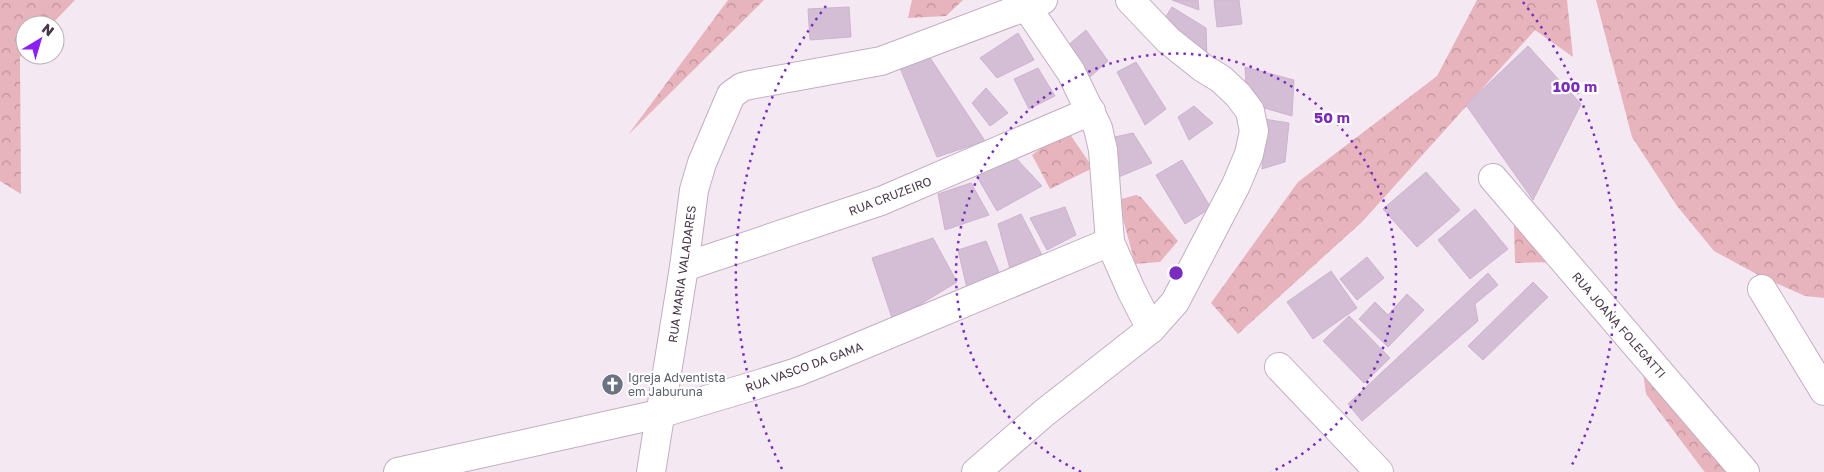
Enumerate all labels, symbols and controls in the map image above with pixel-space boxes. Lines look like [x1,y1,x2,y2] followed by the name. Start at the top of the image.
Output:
[15,15,65,65] north arrow
[39,19,58,39] text: N
[1553,77,1597,95] text: 100 m
[1314,108,1350,126] text: 50 m
[846,173,934,219] street label: RUA CRUZEIRO
[665,204,699,344] street label: RUA MARIA VALADARES
[1167,264,1185,282] centre of rings
[1569,269,1669,381] street label: RUA JOANA FOLEGATTI
[743,339,865,395] street label: RUA VASCO DA GAMA
[628,370,726,399] place label: Igreja Adventista em Jaburuna
[600,372,624,396] church icon: Igreja Adventista em Jaburuna

